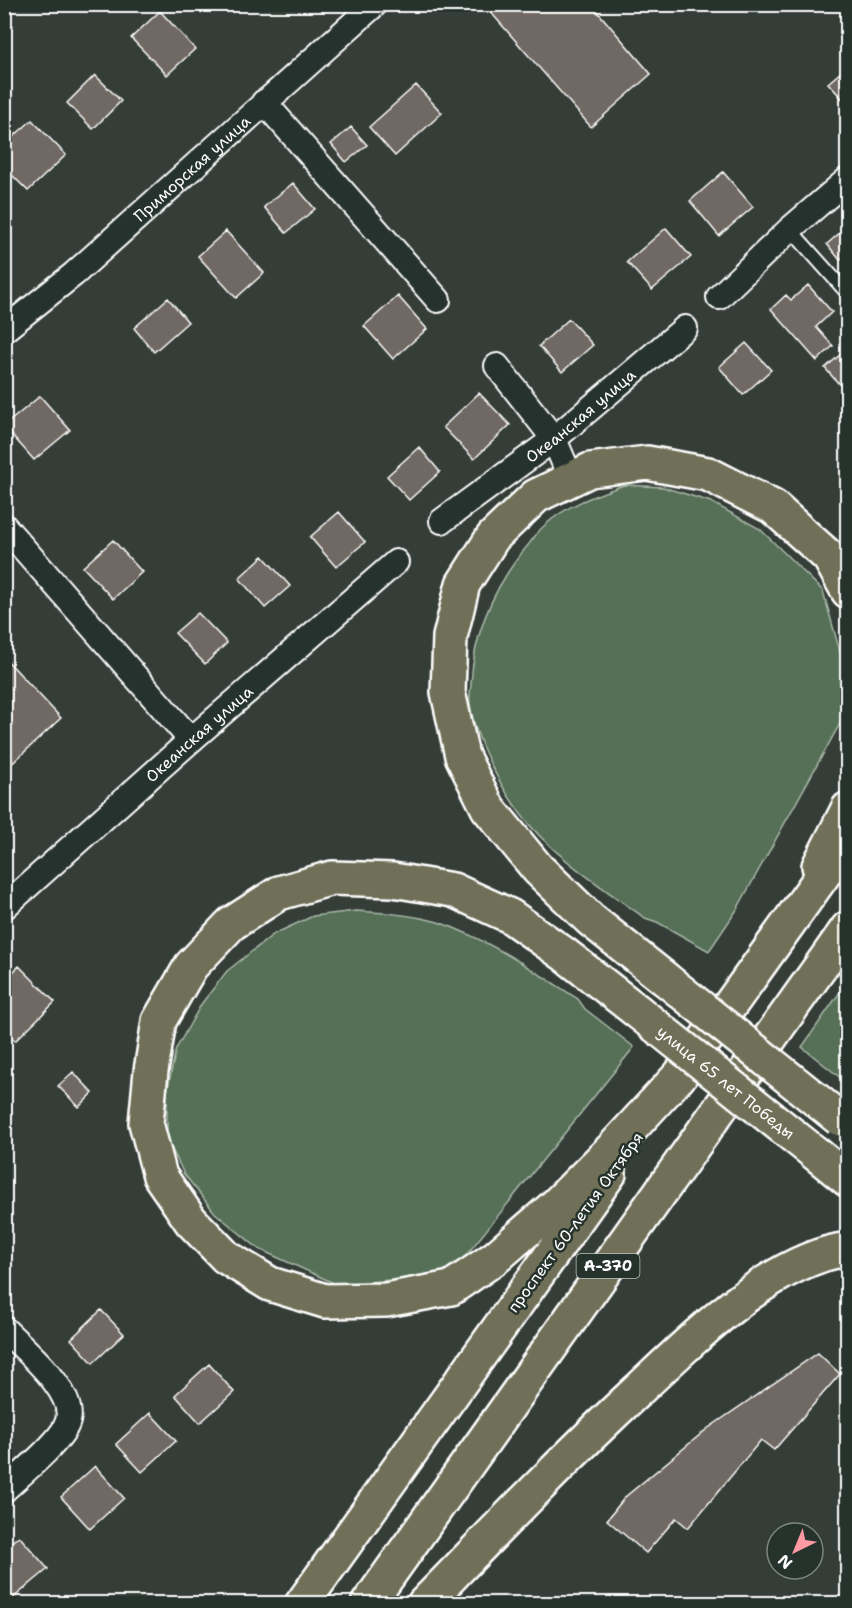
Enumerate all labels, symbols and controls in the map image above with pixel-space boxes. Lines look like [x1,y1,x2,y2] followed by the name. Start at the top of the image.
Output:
[129,111,255,226] street label: Приморская улица
[521,364,640,467] street label: Океанская улица
[141,681,258,787] street label: Океанская улица
[653,1021,799,1144] street label: улица 65 лет Победы
[503,1128,648,1317] street label: проспект 60-летия Октября
[576,1254,640,1278] road number: А-370
[765,1521,825,1581] north arrow
[773,1550,797,1574] text: N

